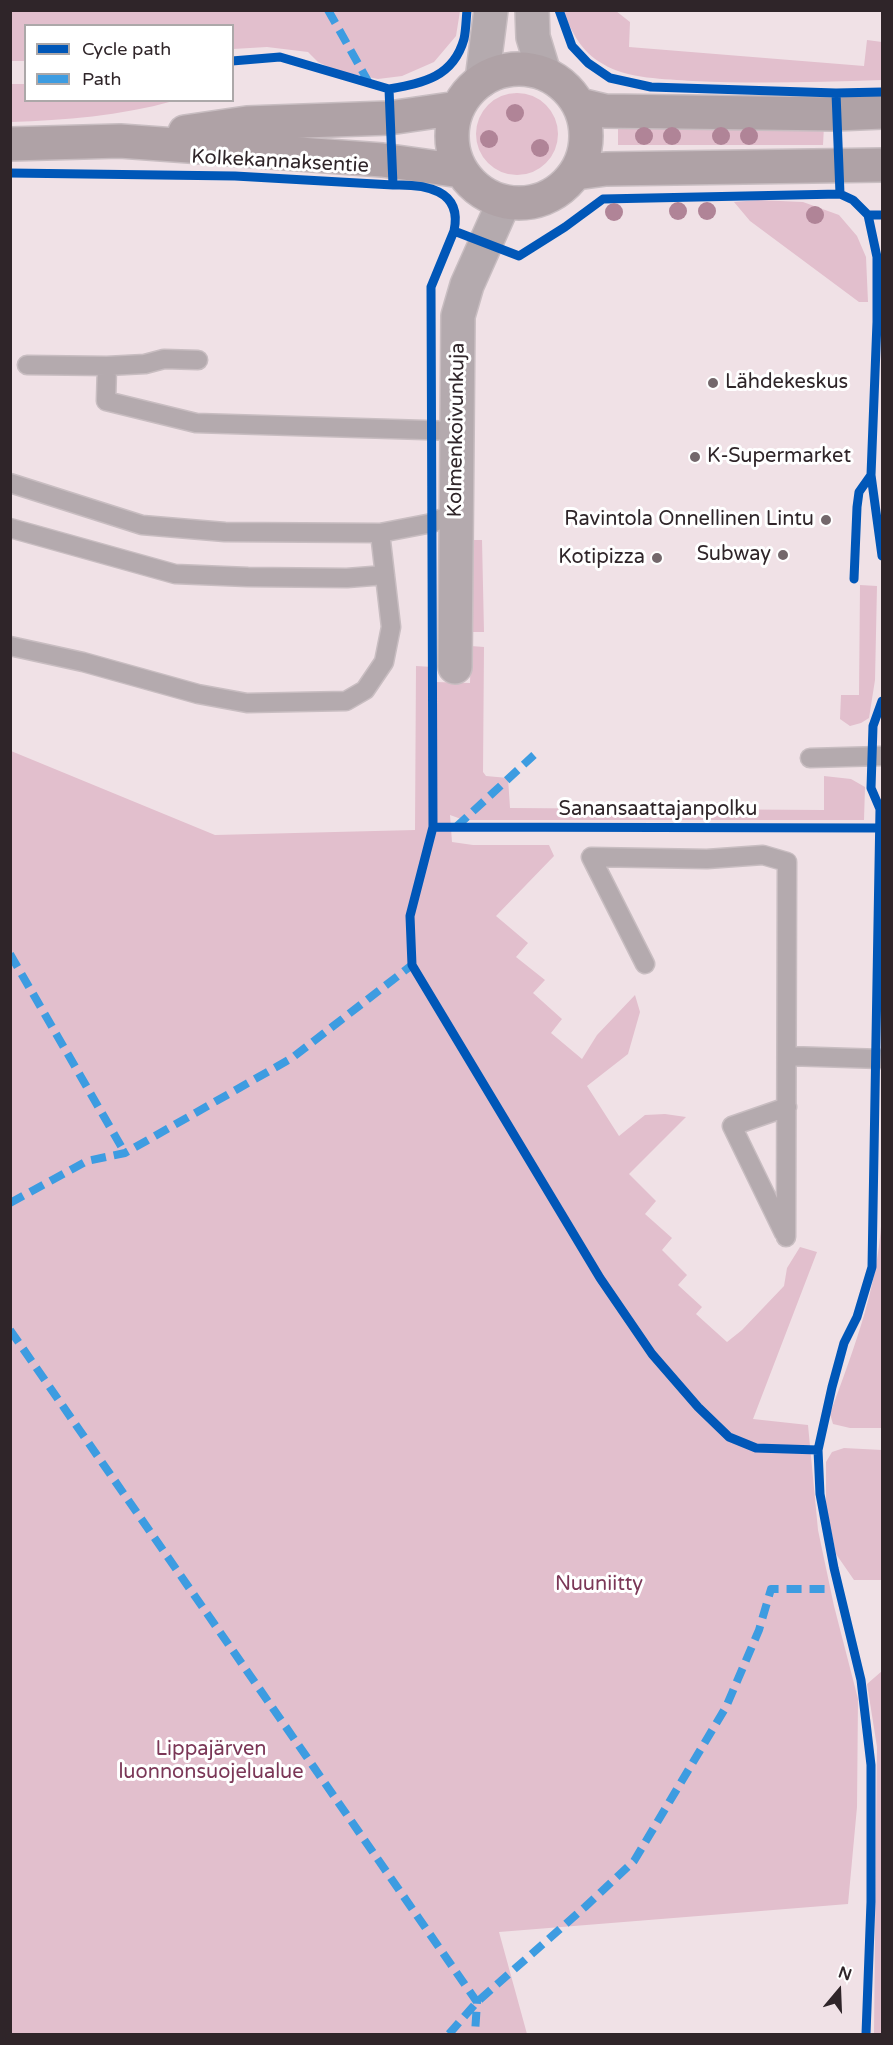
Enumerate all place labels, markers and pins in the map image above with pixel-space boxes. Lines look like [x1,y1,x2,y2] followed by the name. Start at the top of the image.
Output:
[725,371,848,395] place label: Lähdekeskus
[706,376,720,390] marker: Lähdekeskus
[707,445,851,469] place label: K-Supermarket
[688,450,702,464] marker: K-Supermarket
[564,508,814,532] place label: Ravintola Onnellinen Lintu
[819,513,833,527] marker: Ravintola Onnellinen Lintu
[697,543,771,567] place label: Subway
[558,546,645,570] place label: Kotipizza
[776,548,790,562] marker: Subway
[650,551,664,565] marker: Kotipizza

